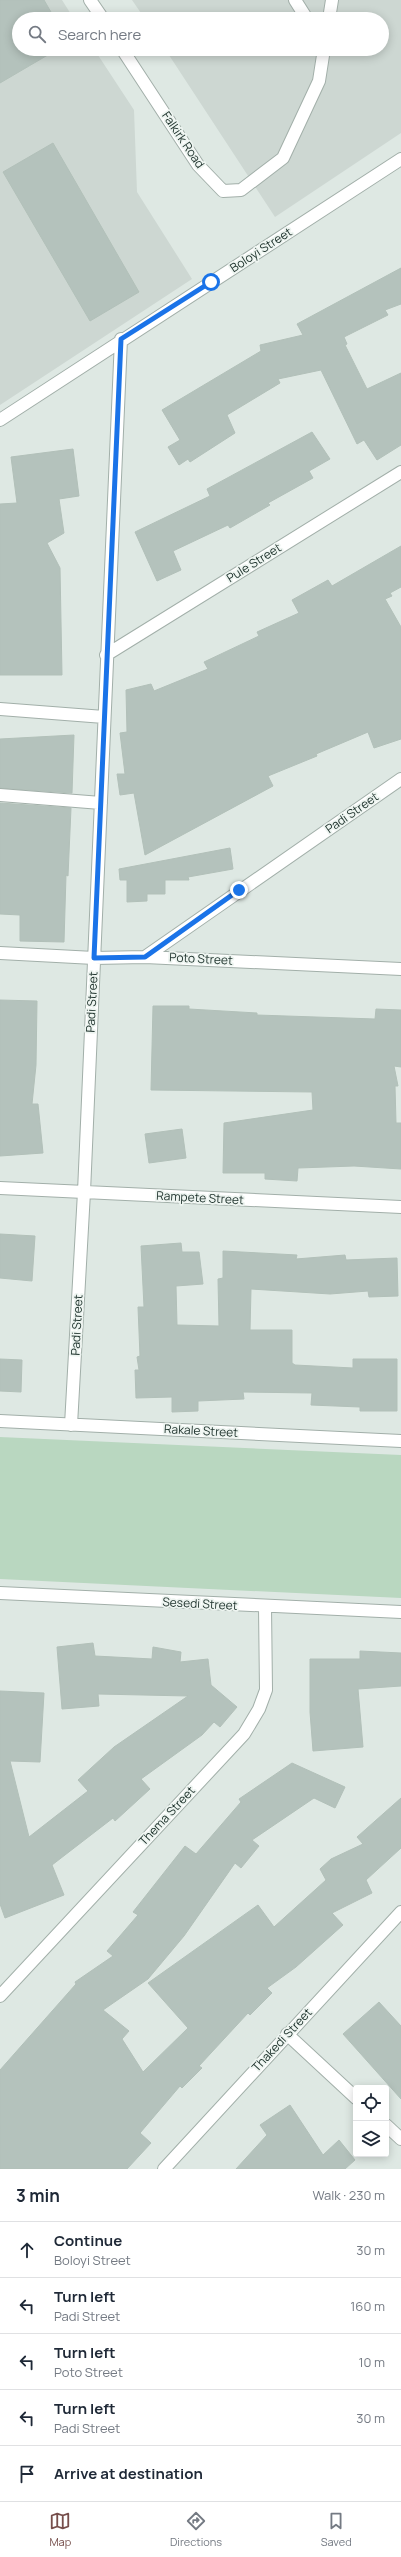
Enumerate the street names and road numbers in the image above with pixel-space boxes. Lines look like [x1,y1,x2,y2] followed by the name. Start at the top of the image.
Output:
[158,108,209,171] street label: Falkirk Road
[226,223,295,276] street label: Boloyi Street
[223,539,285,586] street label: Pule Street
[322,788,382,837] street label: Padi Street
[169,948,233,969] street label: Poto Street
[81,971,102,1033] street label: Padi Street
[156,1187,244,1208] street label: Rampete Street
[66,1294,87,1356] street label: Padi Street
[163,1420,239,1441] street label: Rakale Street
[162,1593,238,1614] street label: Sesedi Street
[135,1782,199,1849] street label: Thema Street
[248,2004,316,2075] street label: Thakedi Street

